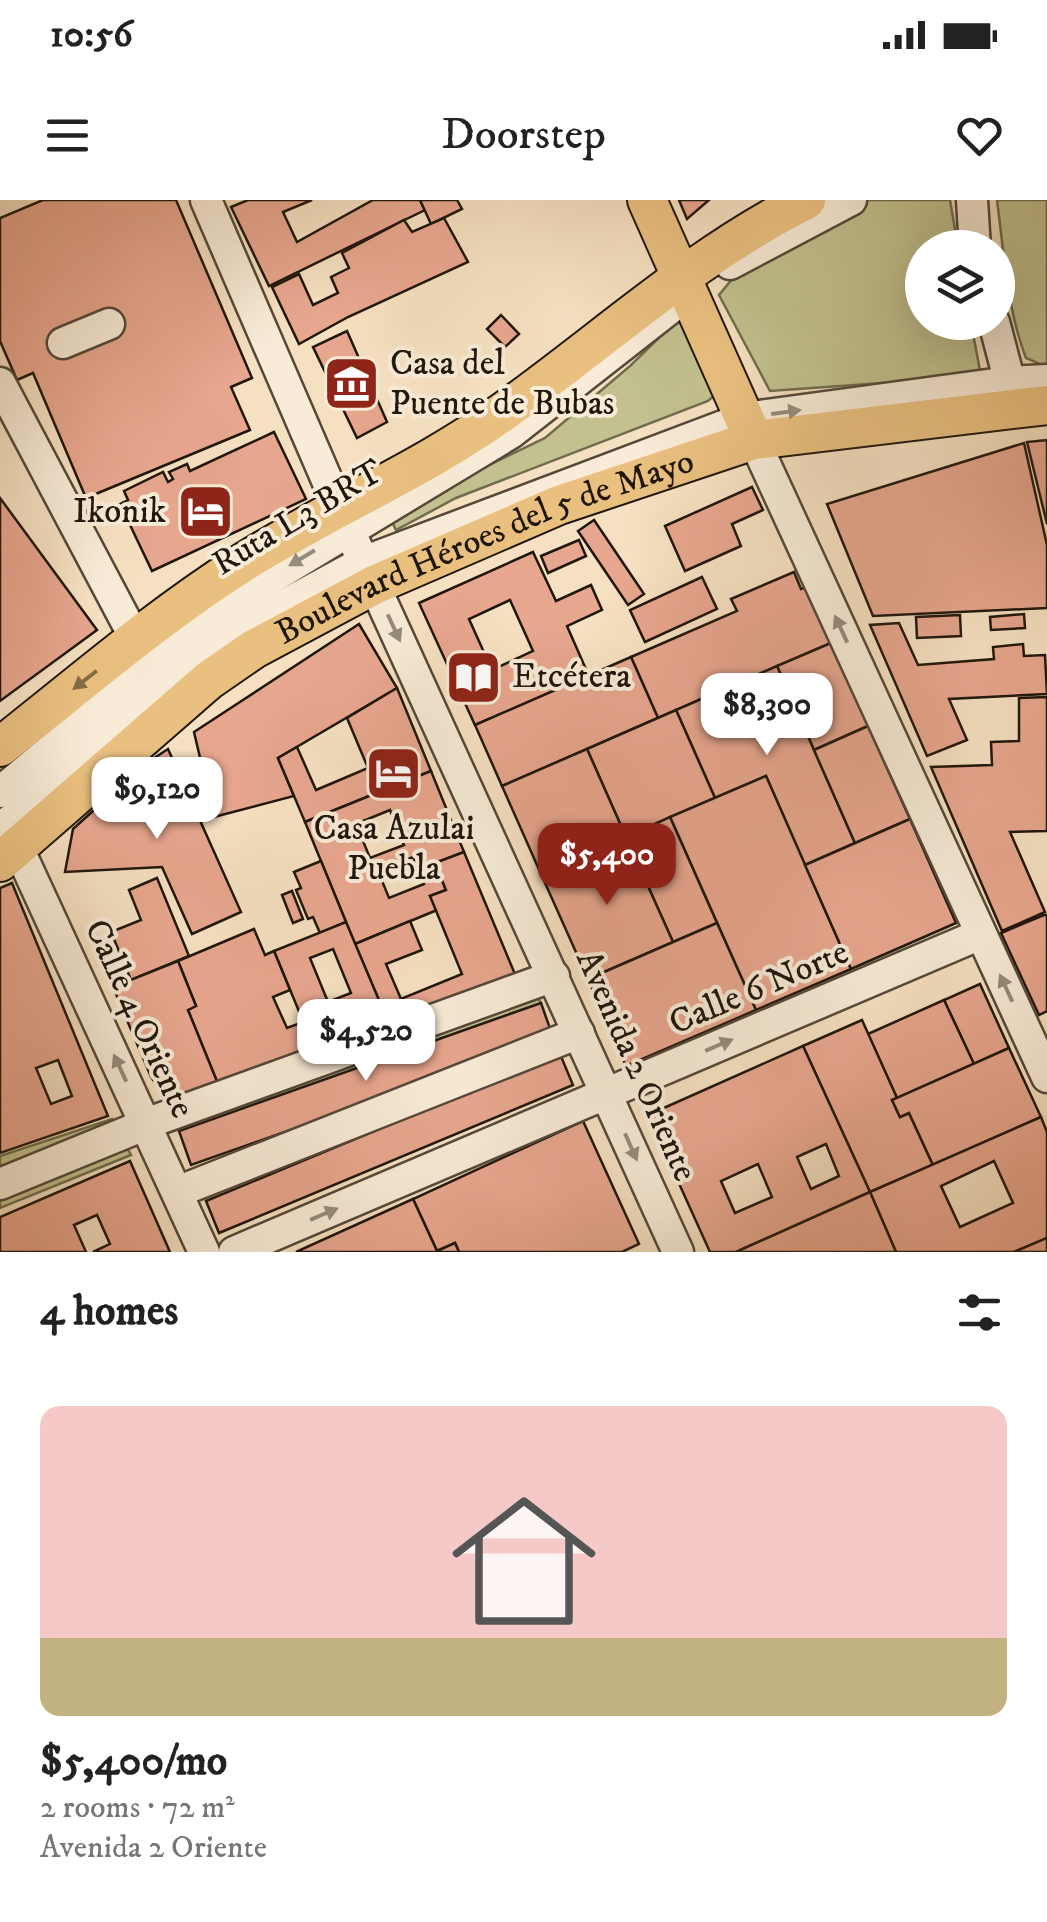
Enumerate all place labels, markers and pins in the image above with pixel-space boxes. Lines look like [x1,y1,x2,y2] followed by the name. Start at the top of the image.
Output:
[390,342,614,426] place label: Casa del Puente de Bubas
[321,354,381,414] museum icon: Casa del Puente de Bubas
[175,482,235,542] hotel icon: Ikonik
[73,490,166,534] place label: Ikonik
[443,647,503,707] library icon: Etcétera
[512,655,631,699] place label: Etcétera
[686,673,848,758] pin: $8,300
[364,743,424,803] hotel icon: Casa Azulai Puebla
[76,757,238,842] pin: $9,120
[314,807,474,891] place label: Casa Azulai Puebla
[526,823,688,908] pin: $5,400
[285,999,447,1084] pin: $4,520

